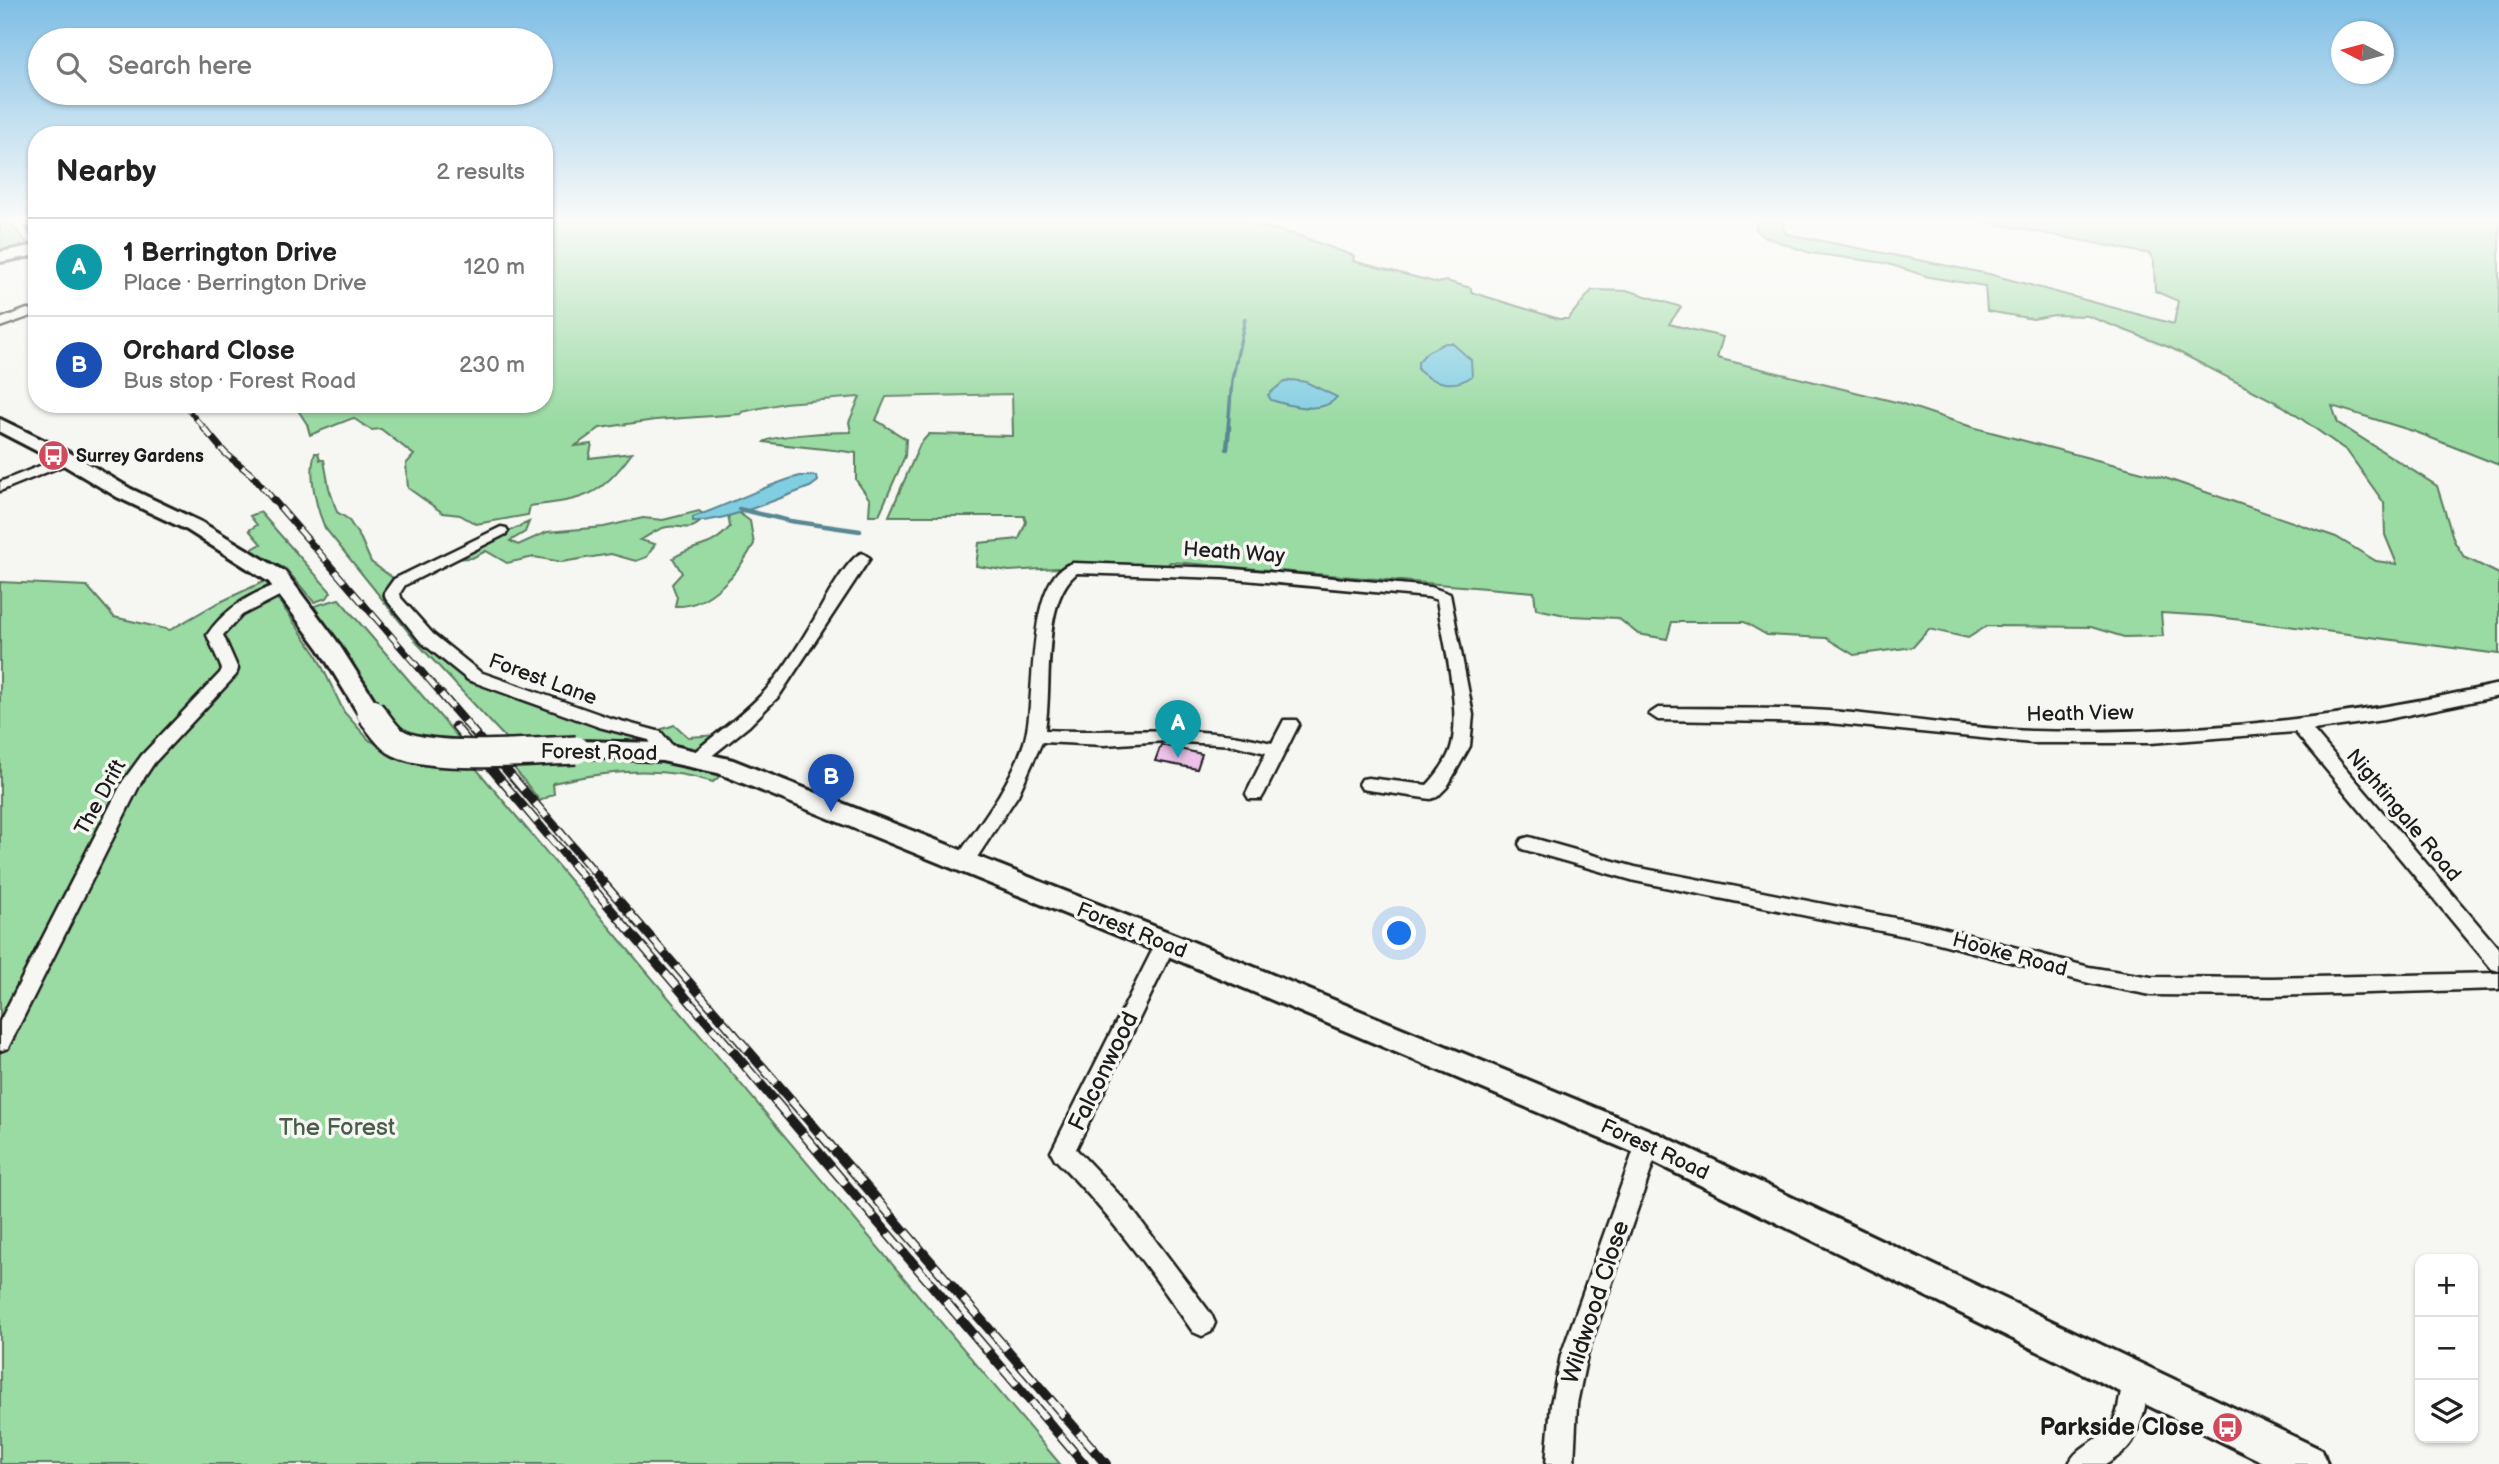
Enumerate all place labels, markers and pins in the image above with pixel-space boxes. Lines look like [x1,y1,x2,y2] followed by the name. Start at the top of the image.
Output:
[36,439,70,473] bus stop icon: Surrey Gardens
[76,446,204,467] place label: Surrey Gardens
[1155,700,1201,758] pin: A
[808,754,854,812] pin: B
[2210,1410,2244,1444] bus stop icon: Parkside Close
[2040,1413,2204,1442] place label: Parkside Close

